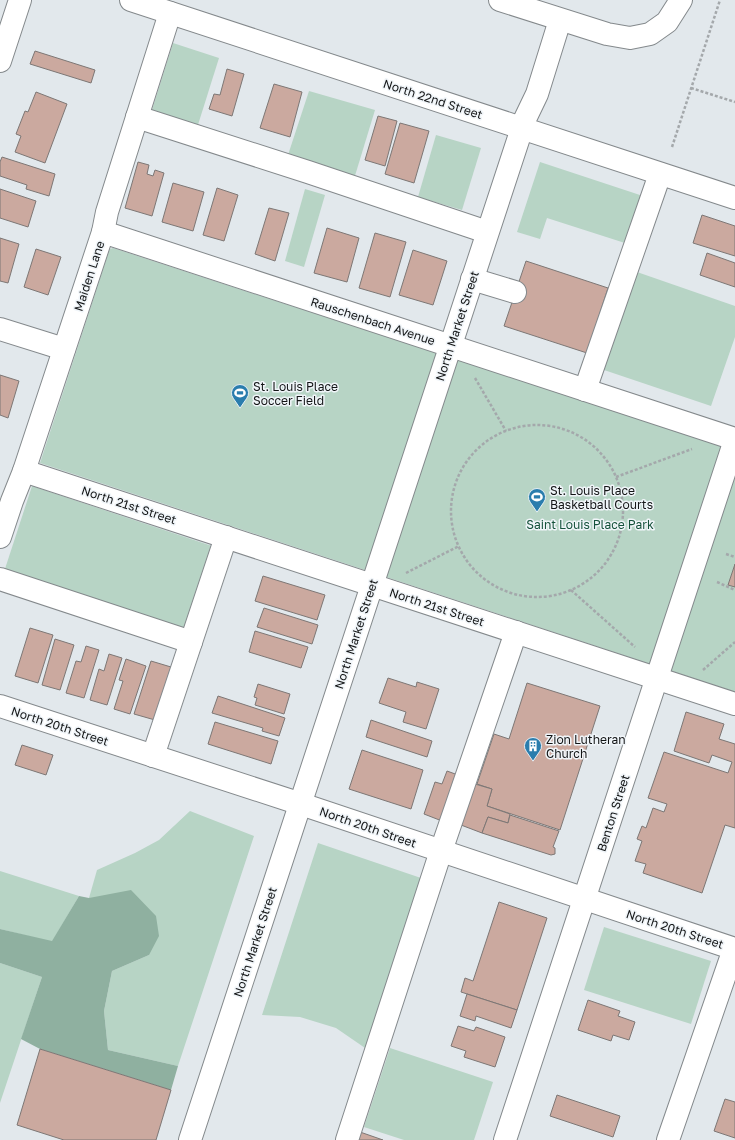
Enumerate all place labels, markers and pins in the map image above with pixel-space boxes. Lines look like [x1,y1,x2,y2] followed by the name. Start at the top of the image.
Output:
[253,379,338,408] place label: St. Louis Place Soccer Field
[230,383,250,408] sports icon: St. Louis Place Soccer Field
[550,483,653,512] place label: St. Louis Place Basketball Courts
[527,487,547,512] sports icon: St. Louis Place Basketball Courts
[546,732,626,761] place label: Zion Lutheran Church
[523,736,543,761] building icon: Zion Lutheran Church

